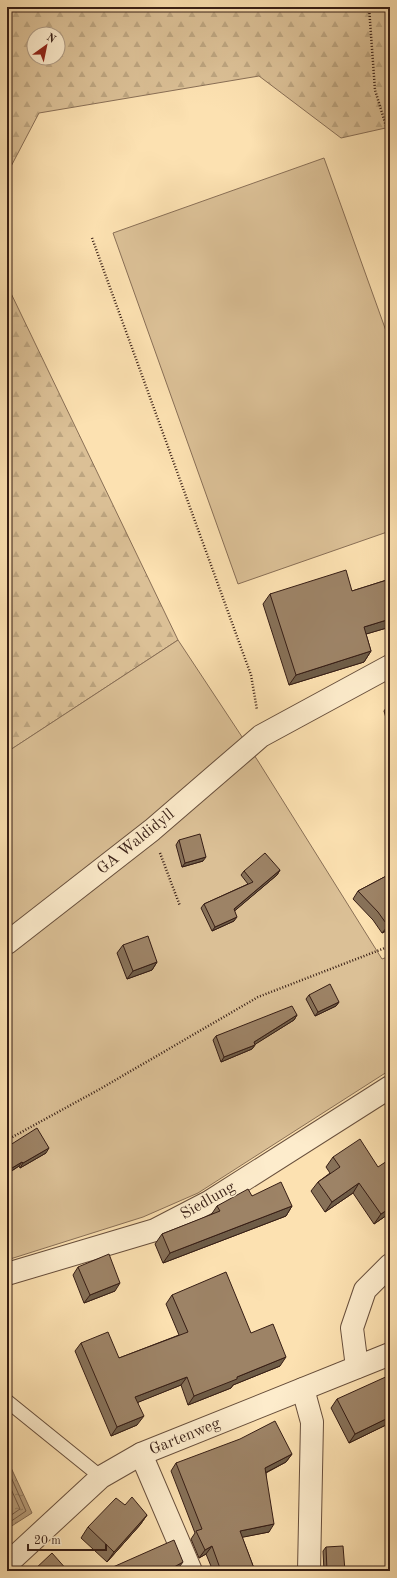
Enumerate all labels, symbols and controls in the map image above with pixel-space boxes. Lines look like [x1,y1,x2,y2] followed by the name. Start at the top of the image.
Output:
[26,26,66,66] north arrow
[44,32,58,46] text: N
[94,806,178,878] street label: GA Waldidyll
[178,1179,238,1223] street label: Siedlung
[147,1415,223,1459] street label: Gartenweg
[28,1526,106,1552] scale bar
[34,1535,61,1547] text: 20 m

